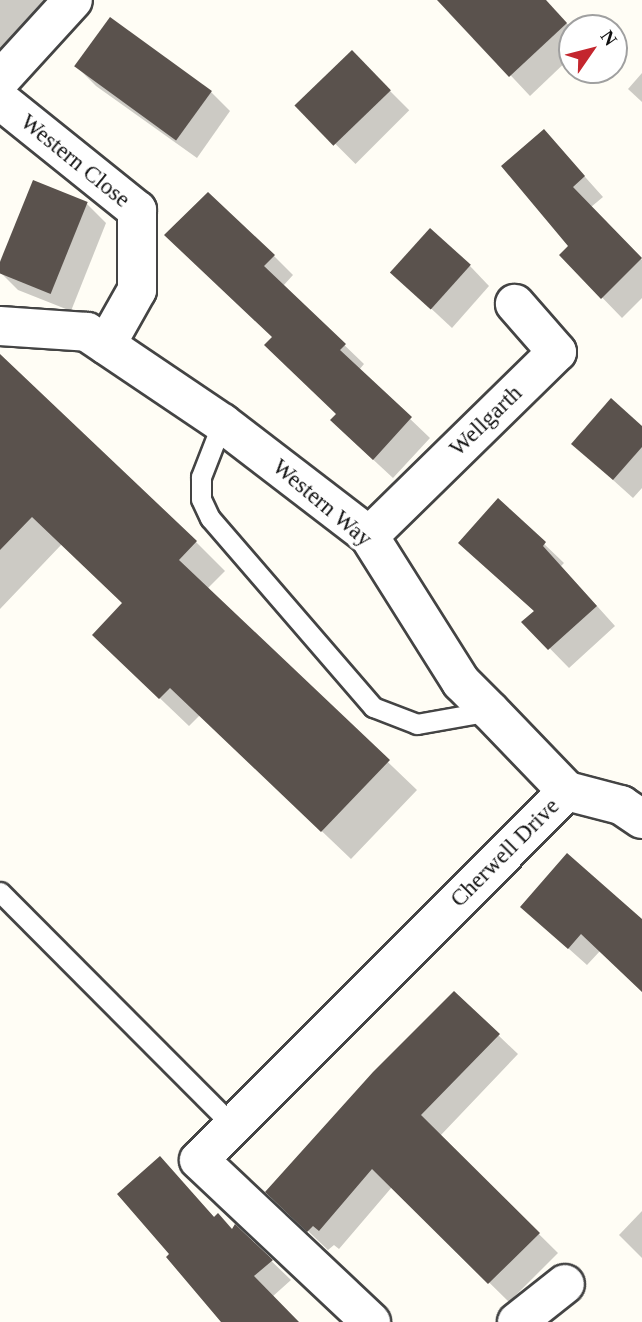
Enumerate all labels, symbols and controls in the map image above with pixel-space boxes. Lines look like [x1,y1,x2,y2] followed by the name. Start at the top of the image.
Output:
[558,14,628,84] north arrow
[596,26,622,49] text: N
[15,108,135,214] street label: Western Close
[444,380,528,462] street label: Wellgarth
[266,453,378,553] street label: Western Way
[445,793,565,913] street label: Cherwell Drive

